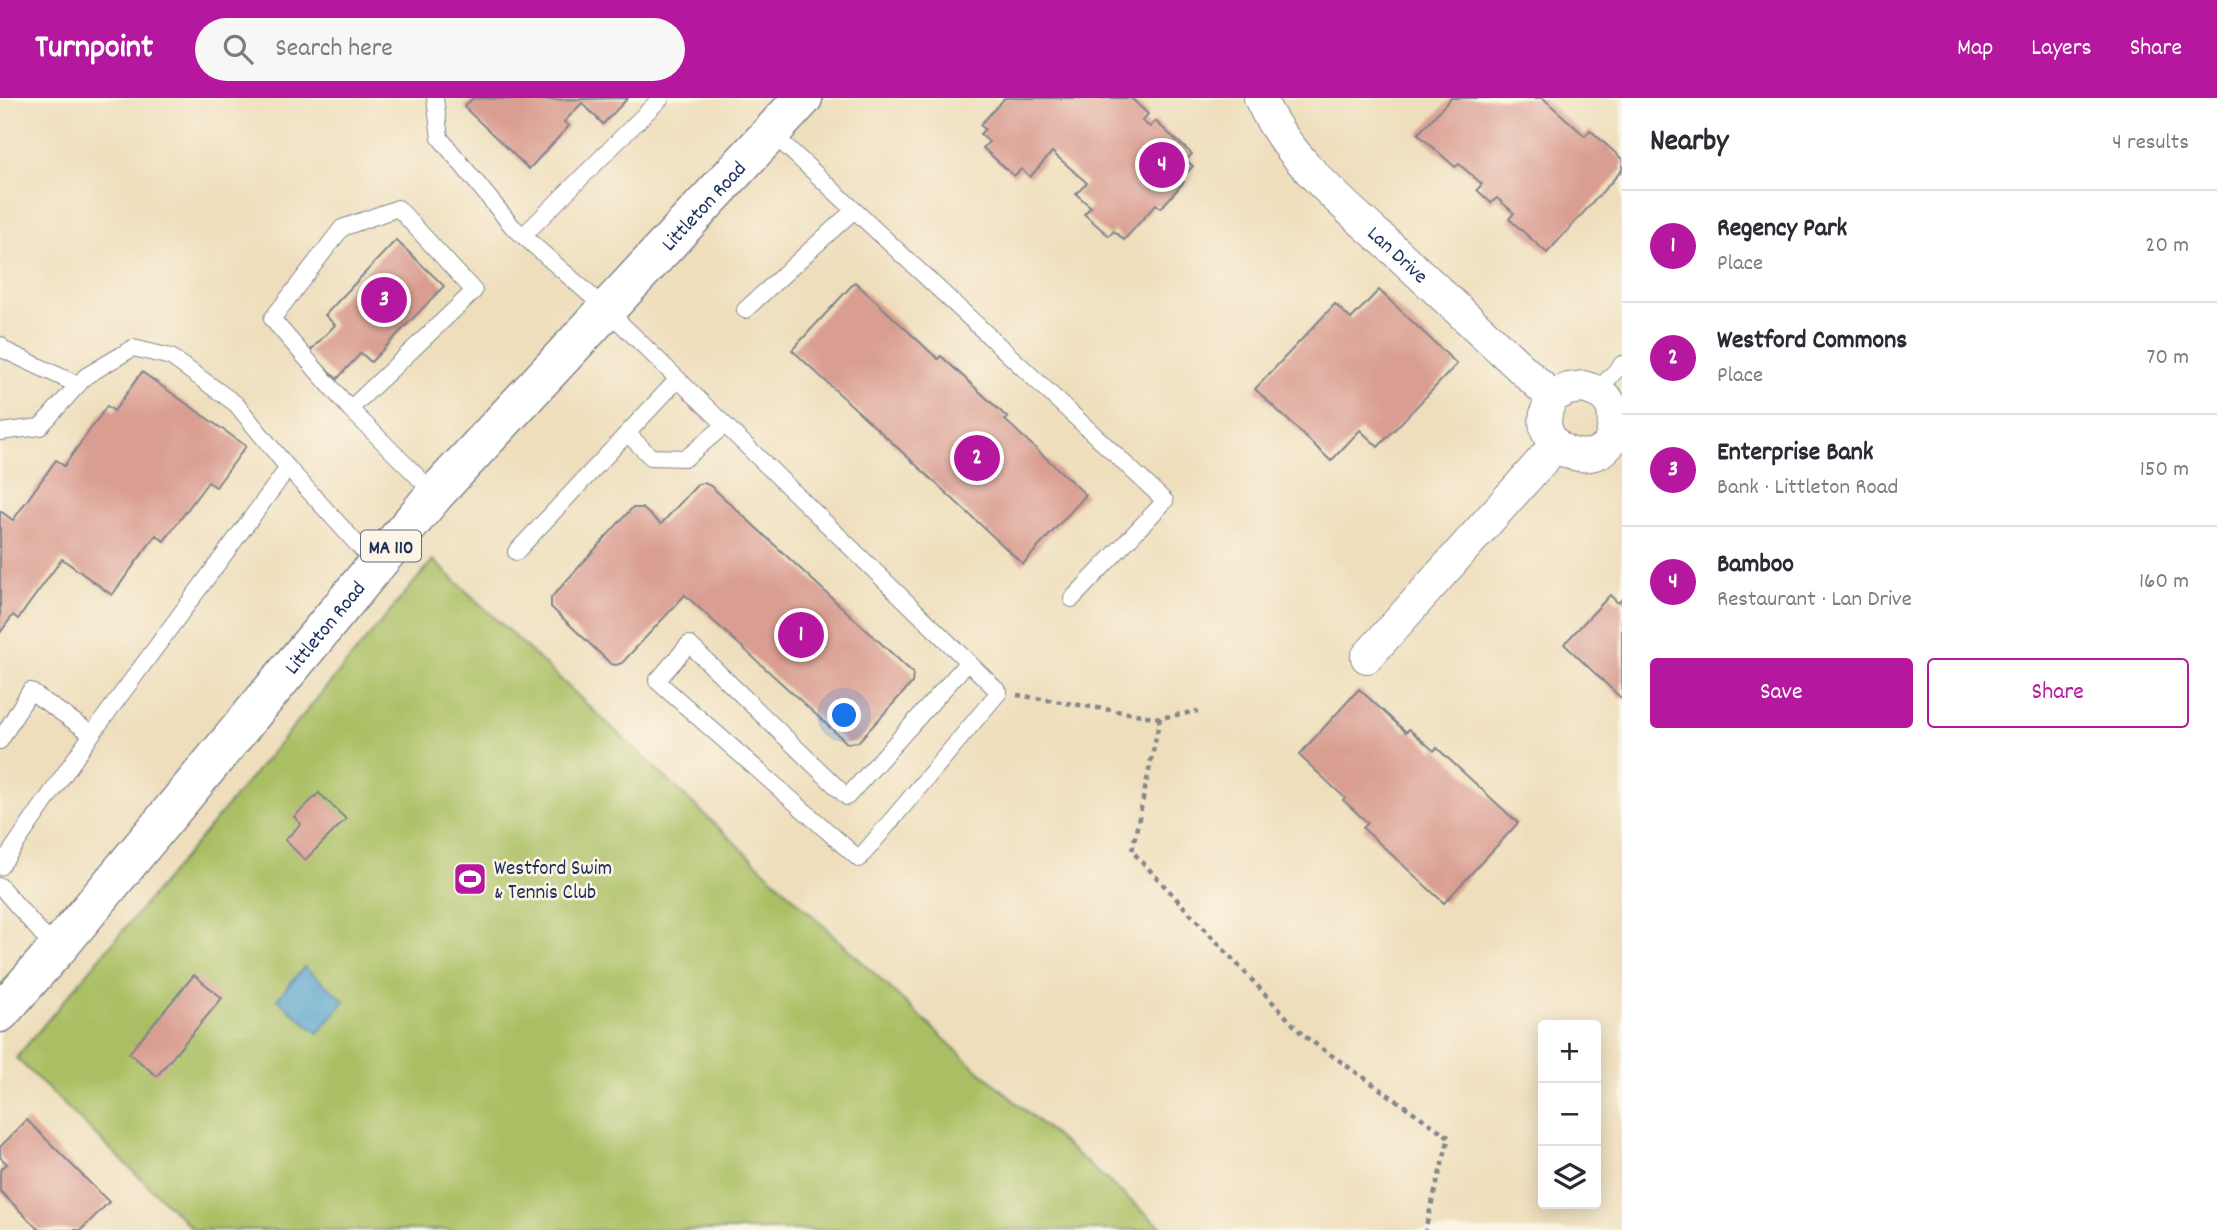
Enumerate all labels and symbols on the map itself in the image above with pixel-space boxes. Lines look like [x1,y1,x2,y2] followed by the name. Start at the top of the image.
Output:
[1139,139,1185,191] pin: 4
[656,156,755,259] street label: Littleton Road
[1359,220,1433,292] street label: Lan Drive
[361,274,407,326] pin: 3
[954,432,1000,484] pin: 2
[361,530,421,561] road number: MA 110
[279,576,374,682] street label: Littleton Road
[778,609,824,661] pin: 1
[827,698,861,732] your location
[494,855,612,909] place label: Westford Swim & Tennis Club
[451,860,489,898] sports icon: Westford Swim & Tennis Club

